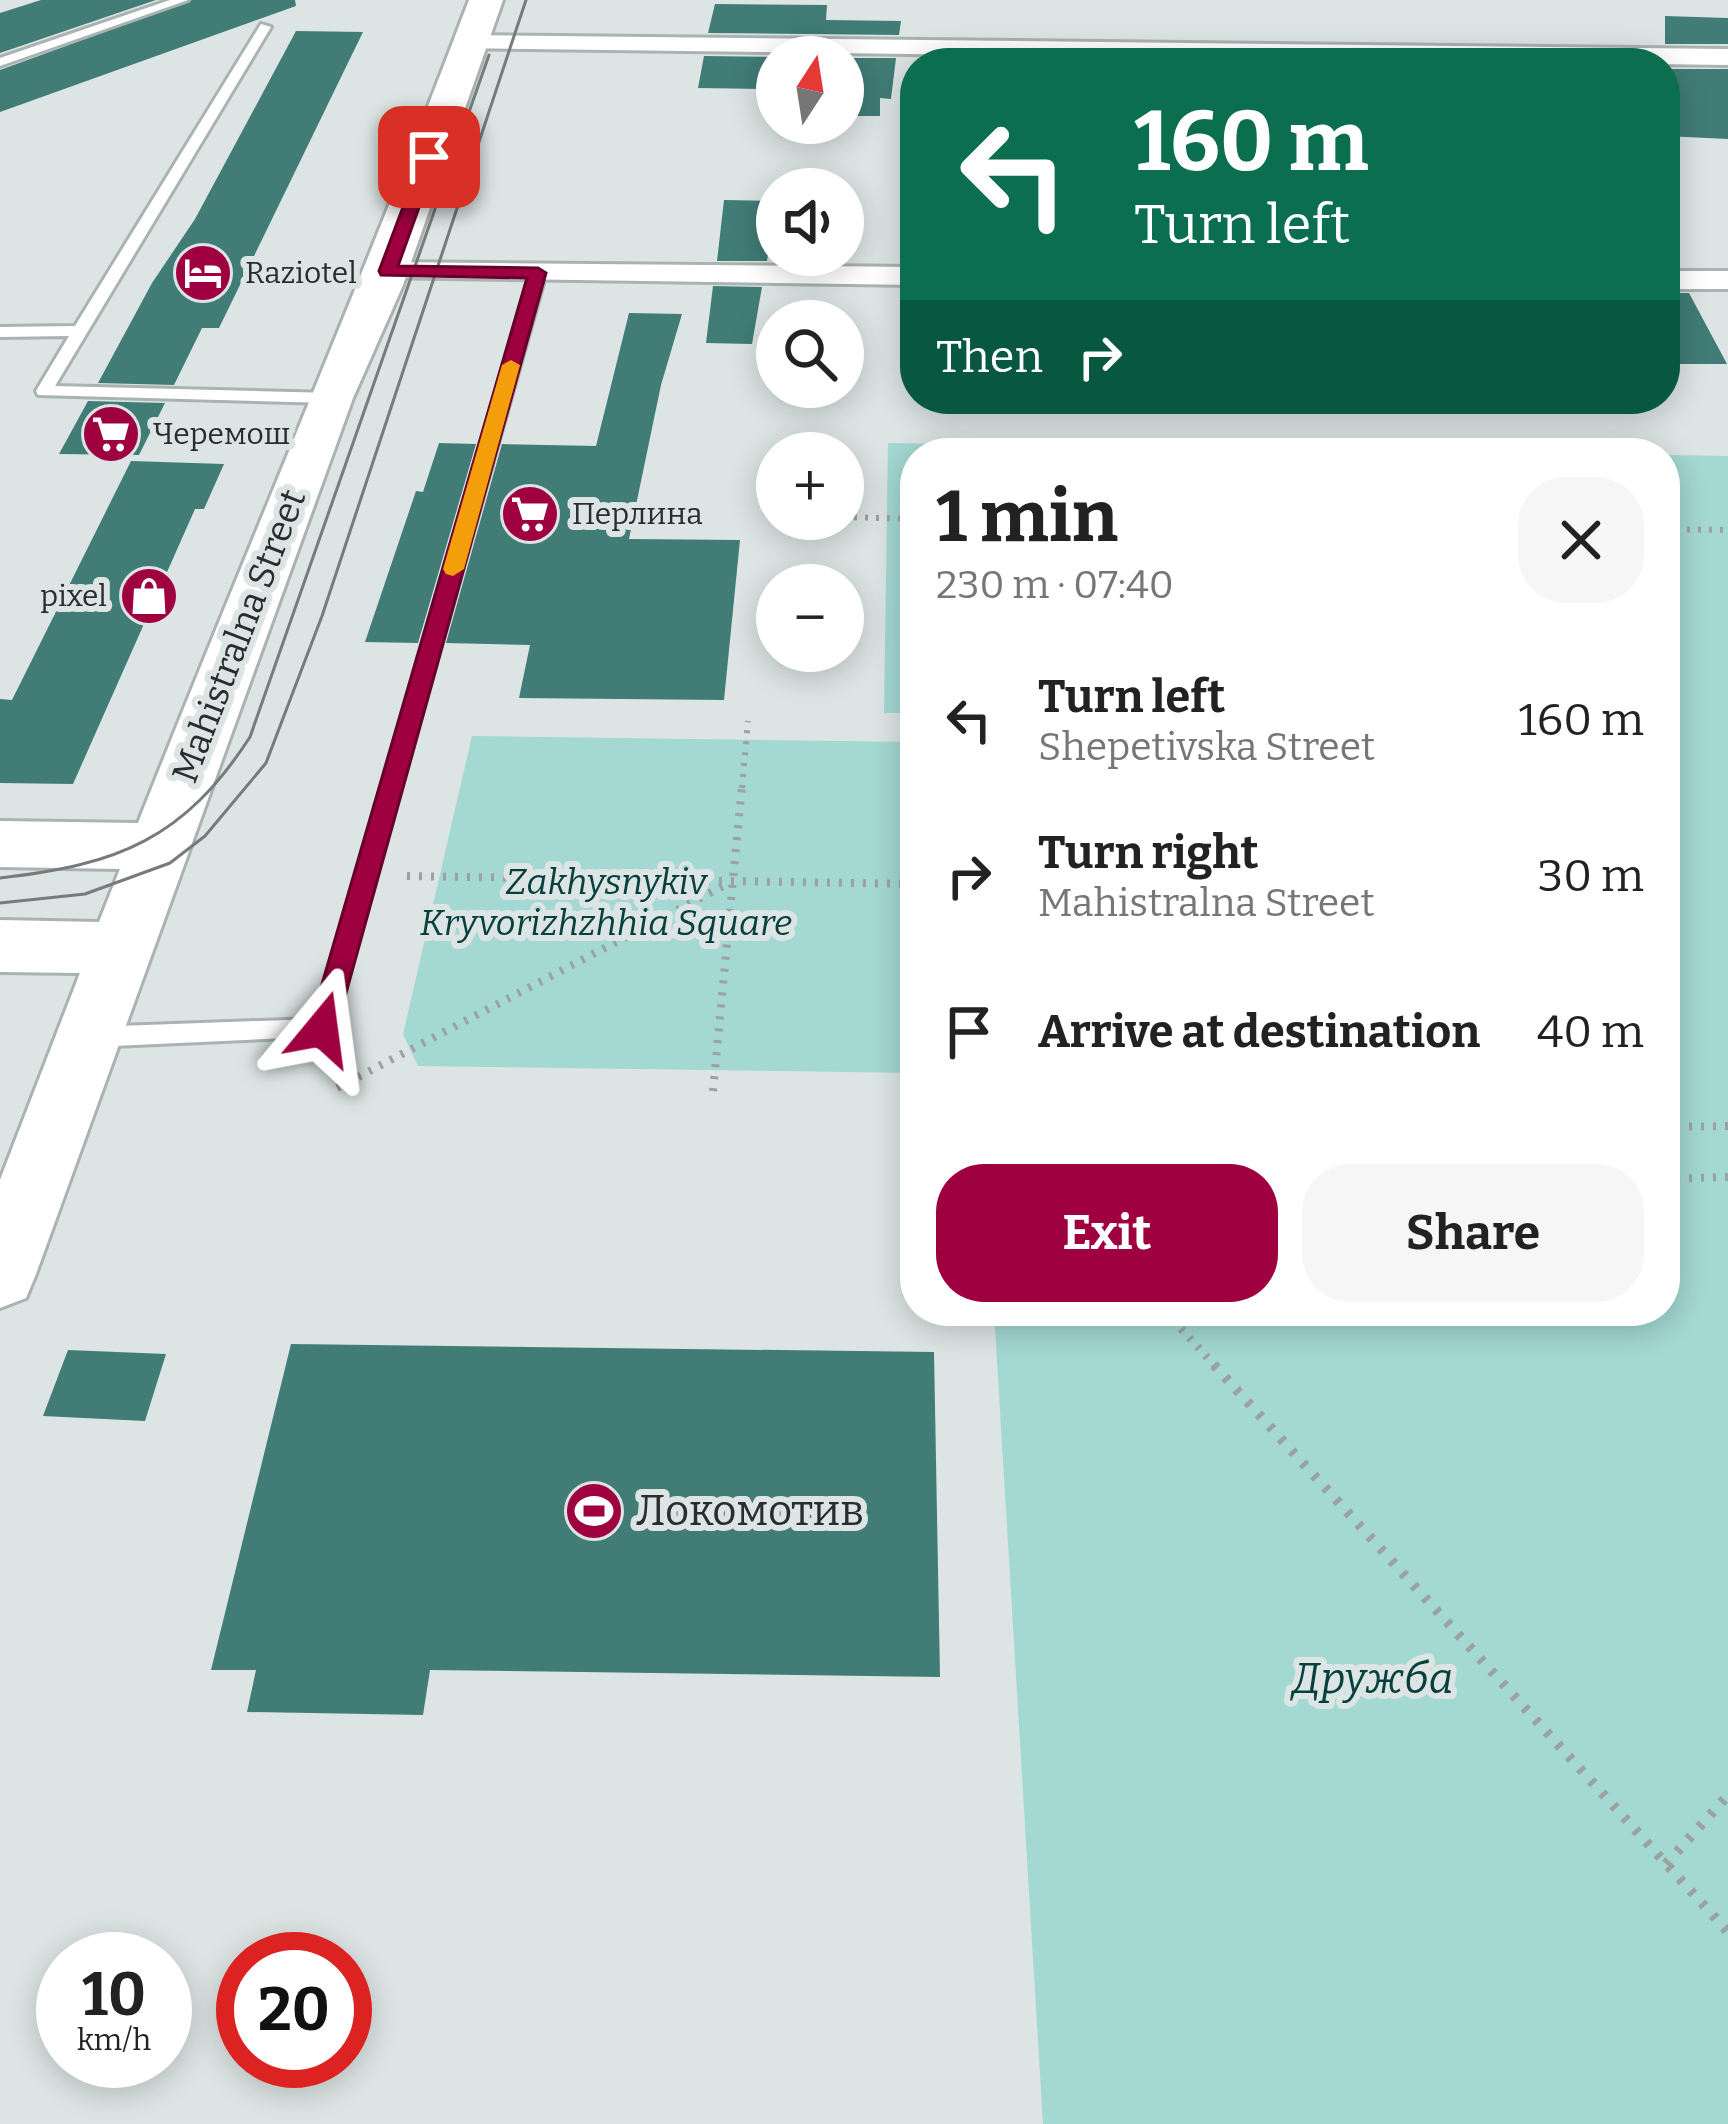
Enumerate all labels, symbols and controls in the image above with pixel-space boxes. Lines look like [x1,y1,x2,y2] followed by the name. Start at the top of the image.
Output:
[756,36,864,144] north arrow
[756,36,864,672] map controls
[1134,91,1369,192] text: 160 m
[936,96,1092,252] icon: left
[378,106,480,208] pin
[396,124,462,190] icon: arrive
[756,168,864,276] button: sound
[1134,193,1350,257] text: Turn left
[172,242,234,304] hotel icon: Raziotel
[245,255,357,291] place label: Raziotel
[756,300,864,408] button: search
[1067,324,1133,390] icon: right
[936,330,1043,384] text: Then
[80,403,142,465] supermarket icon: Черемош
[153,416,290,452] place label: Черемош
[756,432,864,540] button: +
[936,474,1118,560] text: 1 min
[1518,477,1644,603] button: close
[163,483,315,789] street label: Mahistralna Street
[499,483,561,545] supermarket icon: Перлина
[572,496,703,532] place label: Перлина
[936,562,1174,608] text: 230 m · 07:40
[756,564,864,672] button: −
[118,565,180,627] shop icon: pixel
[40,578,107,614] place label: pixel
[1038,670,1225,724] text: Turn left
[936,687,1002,753] icon: left
[1519,693,1644,747] text: 160 m
[1038,724,1375,770] text: Shepetivska Street
[1038,826,1258,880] text: Turn right
[936,843,1002,909] icon: right
[1538,849,1644,903] text: 30 m
[420,860,792,945] park label: Zakhysnykiv Kryvorizhzhhia Square
[1038,880,1375,926] text: Mahistralna Street
[259,966,385,1092] position arrow
[936,999,1002,1065] icon: arrive
[1038,1005,1480,1059] text: Arrive at destination
[1537,1005,1644,1059] text: 40 m
[936,1164,1278,1302] button: Exit
[1302,1164,1644,1302] button: Share
[563,1480,625,1542] sports icon: Локомотив
[636,1486,864,1536] place label: Локомотив
[1290,1654,1453,1704] park label: Дружба
[216,1932,372,2088] speed limit sign: 20
[82,1959,146,2031] text: 10
[77,2022,151,2058] text: km/h

